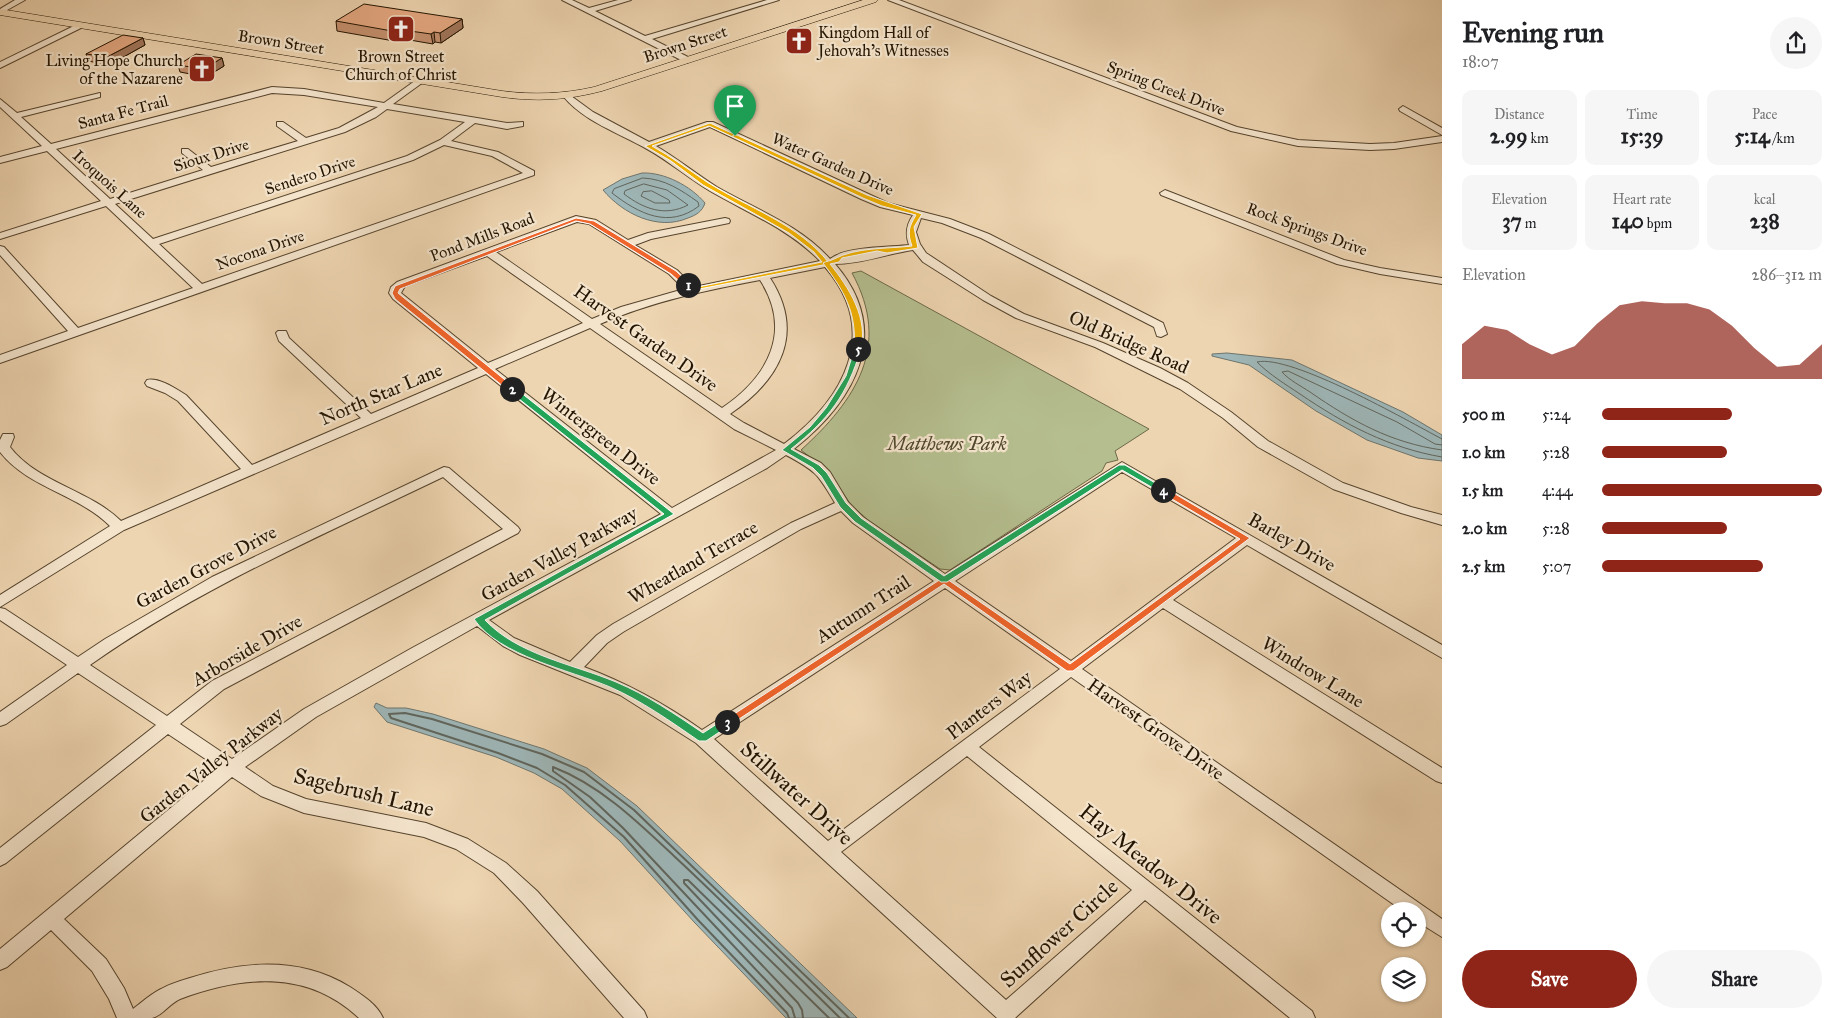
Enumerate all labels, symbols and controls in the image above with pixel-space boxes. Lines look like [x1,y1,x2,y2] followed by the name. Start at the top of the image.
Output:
[386,14,416,44] church icon: Brown Street Church of Christ
[1462,15,1604,50] text: Evening run
[1770,17,1822,69] button: share
[641,21,730,66] street label: Brown Street
[816,23,949,61] place label: Kingdom Hall of Jehovah’s Witnesses
[237,26,326,58] street label: Brown Street
[784,26,814,56] church icon: Kingdom Hall of Jehovah’s Witnesses
[345,47,457,84] place label: Brown Street Church of Christ
[46,51,183,88] place label: Living Hope Church of the Nazarene
[1462,52,1499,71] text: 18:07
[187,54,217,84] church icon: Living Hope Church of the Nazarene
[1104,57,1228,120] street label: Spring Creek Drive
[714,85,756,136] pin
[76,91,171,133] street label: Santa Fe Trail
[721,92,749,120] icon: arrive
[1494,106,1544,123] text: Distance
[1626,106,1657,123] text: Time
[1752,106,1777,123] text: Pace
[1490,123,1528,149] text: 2.99
[1621,123,1663,149] text: 15:39
[1735,123,1770,149] text: 5:14
[769,129,897,199] street label: Water Garden Drive
[1528,130,1549,147] text: km
[1770,130,1795,147] text: /km
[171,134,251,175] street label: Sioux Drive
[68,146,151,223] street label: Iroquois Lane
[262,151,358,199] street label: Sendero Drive
[1492,191,1547,208] text: Elevation
[1613,191,1671,208] text: Heart rate
[1754,191,1776,208] text: kcal
[1244,198,1370,261] street label: Rock Springs Drive
[427,208,537,266] street label: Pond Mills Road
[1502,208,1522,234] text: 37
[1612,208,1644,234] text: 140
[1750,208,1780,234] text: 238
[1522,215,1537,232] text: m
[1644,215,1672,232] text: bpm
[213,226,307,274] street label: Nocona Drive
[1462,265,1526,284] text: Elevation
[1752,265,1822,284] text: 286–312 m
[676,272,700,298] pin: 1
[686,277,691,294] text: 1
[569,280,723,397] street label: Harvest Garden Drive
[1065,305,1193,380] street label: Old Bridge Road
[846,336,870,362] pin: 5
[855,341,862,358] text: 5
[316,358,446,430] street label: North Star Lane
[500,376,524,402] pin: 2
[509,381,516,398] text: 2
[536,382,665,491] street label: Wintergreen Drive
[1462,405,1505,424] text: 500 m
[1542,405,1570,424] text: 5:24
[885,432,1007,455] park label: Matthews Park
[1462,443,1505,462] text: 1.0 km
[1542,443,1570,462] text: 5:28
[1150,478,1176,502] pin: 4
[1462,481,1503,500] text: 1.5 km
[1542,481,1573,500] text: 4:44
[1160,482,1167,499] text: 4
[477,501,642,606] street label: Garden Valley Parkway
[1244,508,1340,576] street label: Barley Drive
[624,515,762,608] street label: Wheatland Terrace
[1462,519,1507,538] text: 2.0 km
[1542,519,1570,538] text: 5:28
[132,520,280,614] street label: Garden Grove Drive
[1462,557,1505,576] text: 2.5 km
[1542,557,1571,576] text: 5:07
[811,569,915,649] street label: Autumn Trail
[187,609,306,691] street label: Arborside Drive
[1257,631,1369,713] street label: Windrow Lane
[942,665,1037,745] street label: Planters Way
[1083,673,1229,785] street label: Harvest Grove Drive
[135,701,288,828] street label: Garden Valley Parkway
[714,710,740,734] pin: 3
[725,714,730,731] text: 3
[735,735,859,851] street label: Stillwater Drive
[291,762,437,822] street label: Sagebrush Lane
[1074,798,1228,930] street label: Hay Meadow Drive
[994,873,1124,993] street label: Sunflower Circle
[1381,902,1426,1002] map controls
[1381,902,1426,947] button: locate
[1462,950,1637,1008] button: Save
[1647,950,1822,1008] button: Share
[1381,957,1426,1002] button: layers

